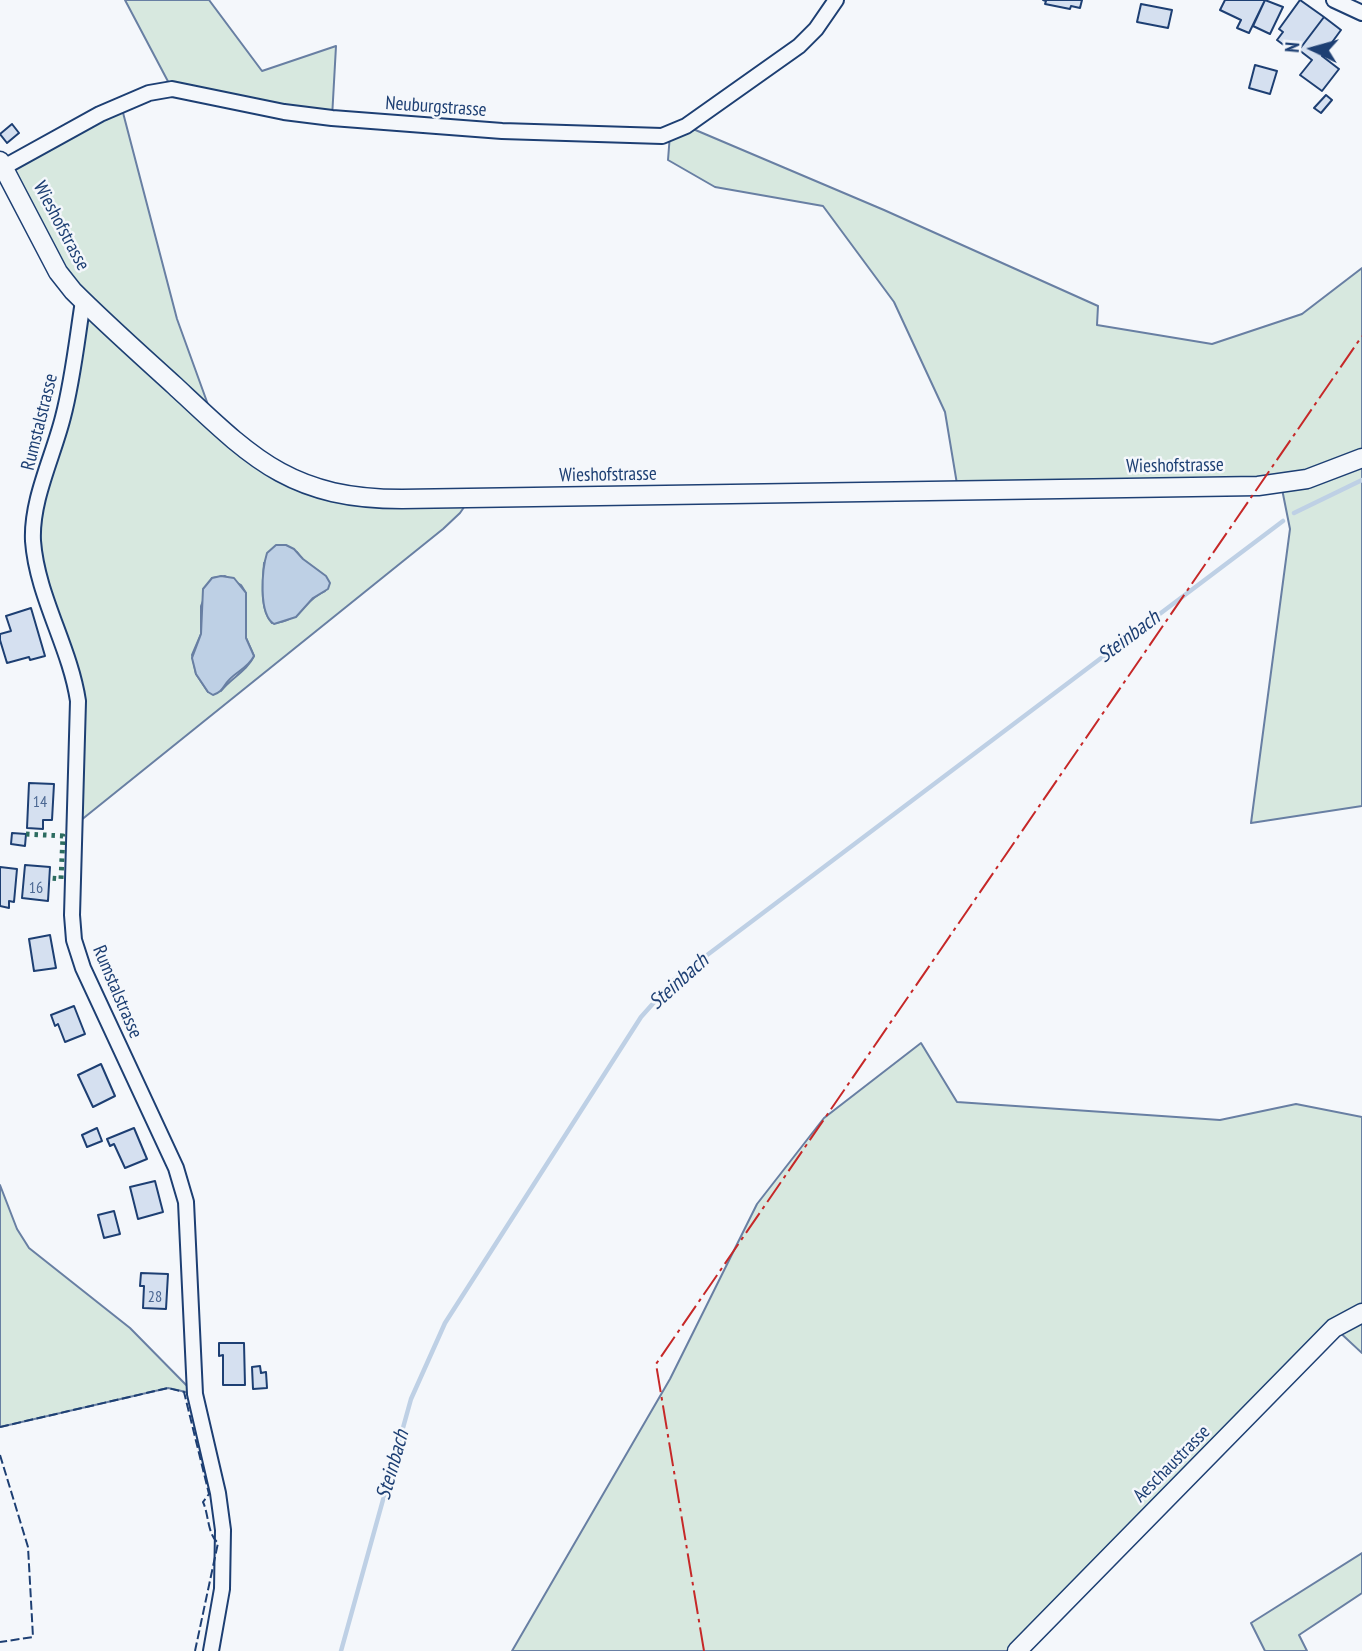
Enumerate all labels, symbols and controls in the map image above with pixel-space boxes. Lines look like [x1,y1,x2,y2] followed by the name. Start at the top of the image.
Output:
[1278,14,1348,84] north arrow
[1280,41,1304,53] text: N
[385,92,487,122] street label: Neuburgstrasse
[28,178,94,274] street label: Wieshofstrasse
[17,371,63,473] street label: Rumstalstrasse
[1126,454,1224,478] street label: Wieshofstrasse
[559,463,657,487] street label: Wieshofstrasse
[1093,605,1165,669] water label: Steinbach
[33,792,47,812] house number: 14
[29,878,43,898] house number: 16
[87,942,147,1042] street label: Rumstalstrasse
[644,949,714,1015] water label: Steinbach
[148,1287,162,1307] house number: 28
[1129,1421,1215,1507] street label: Aeschaustrasse
[371,1427,415,1503] water label: Steinbach

